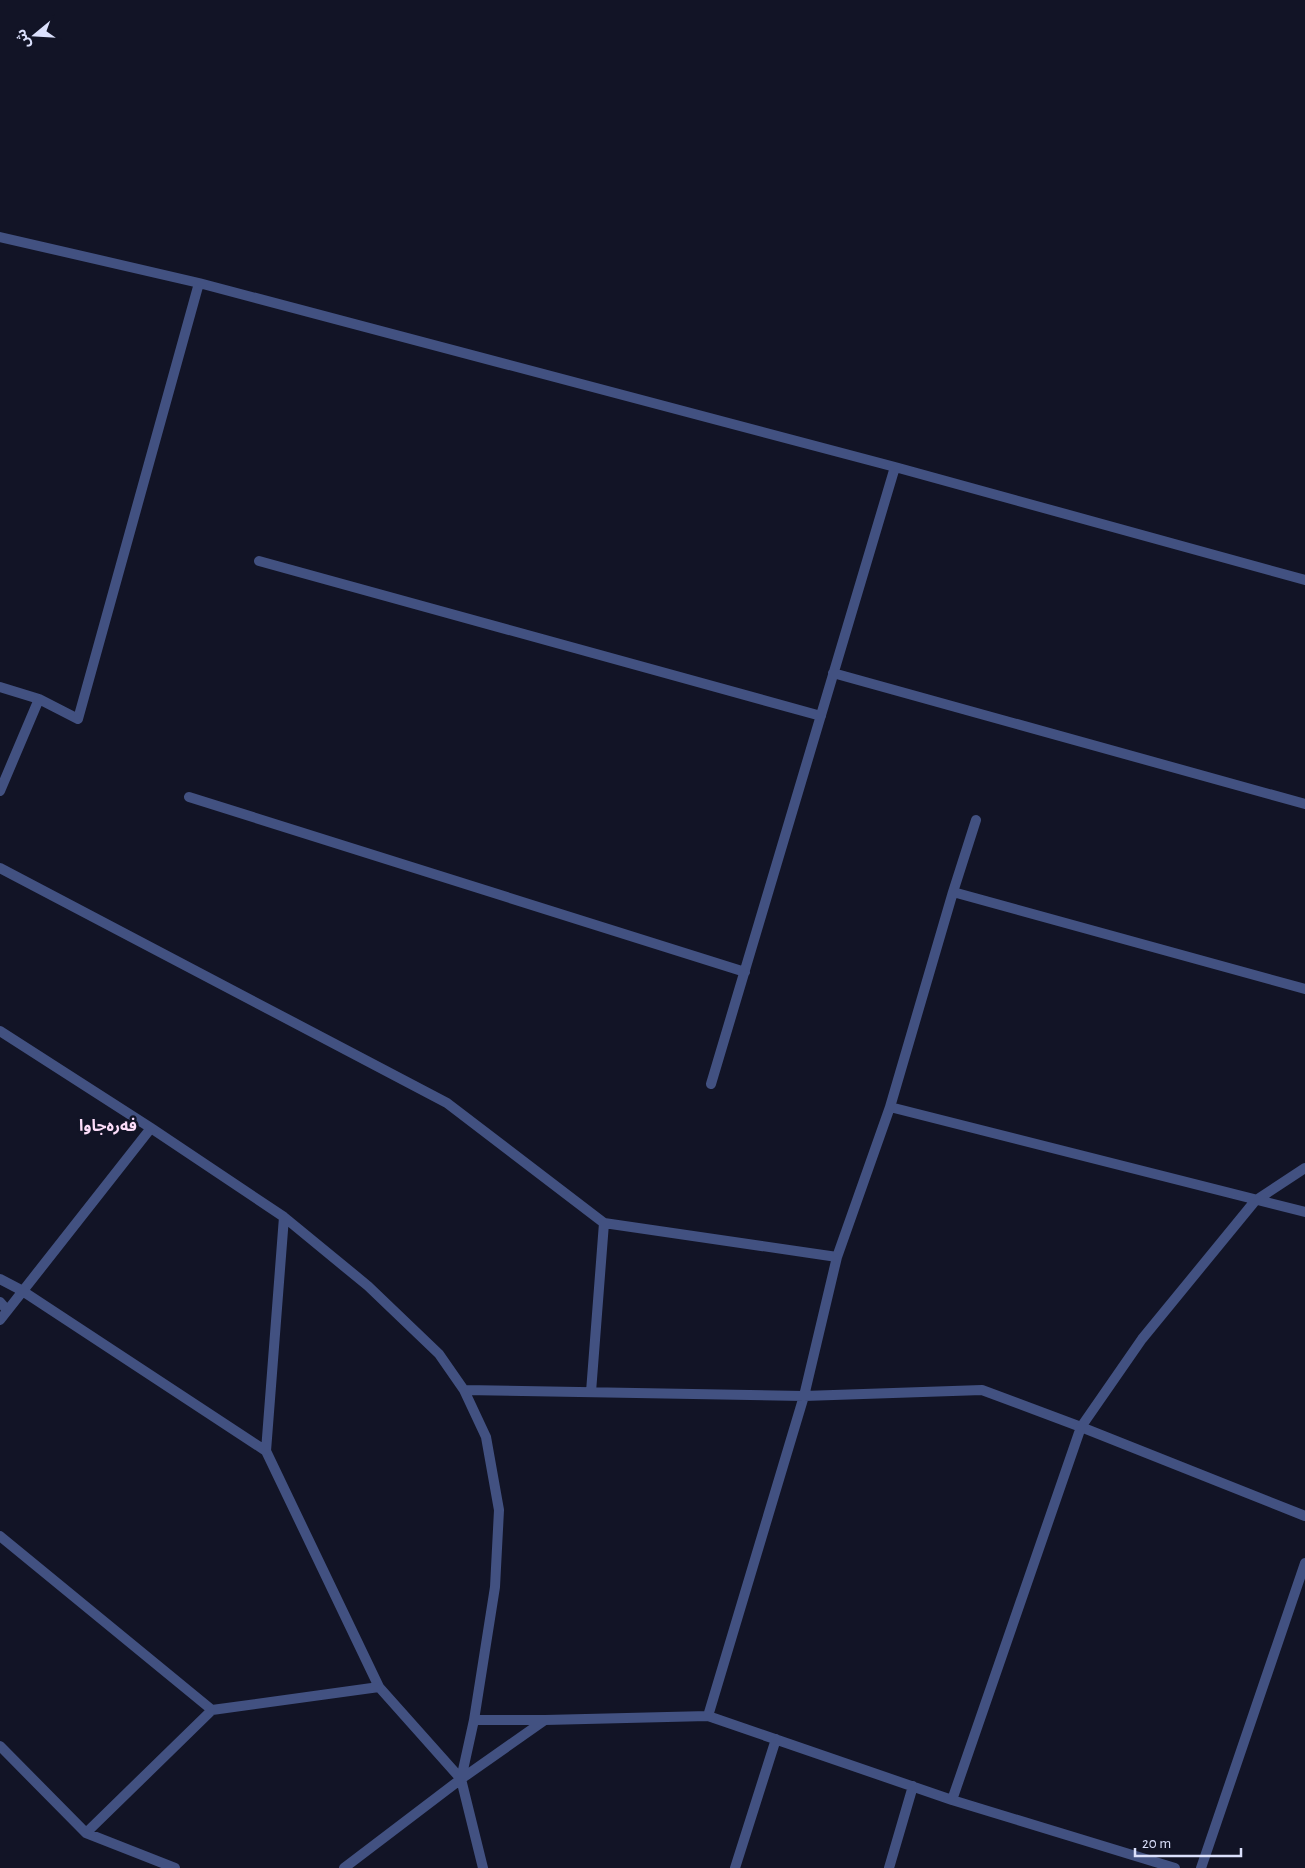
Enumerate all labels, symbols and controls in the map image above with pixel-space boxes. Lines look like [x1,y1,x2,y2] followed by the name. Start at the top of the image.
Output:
[10,10,60,60] north arrow
[14,27,33,50] text: ش
[79,1117,137,1135] district label: فەرەجاوا
[1135,1826,1241,1858] scale bar
[1142,1836,1171,1851] text: 20 m

